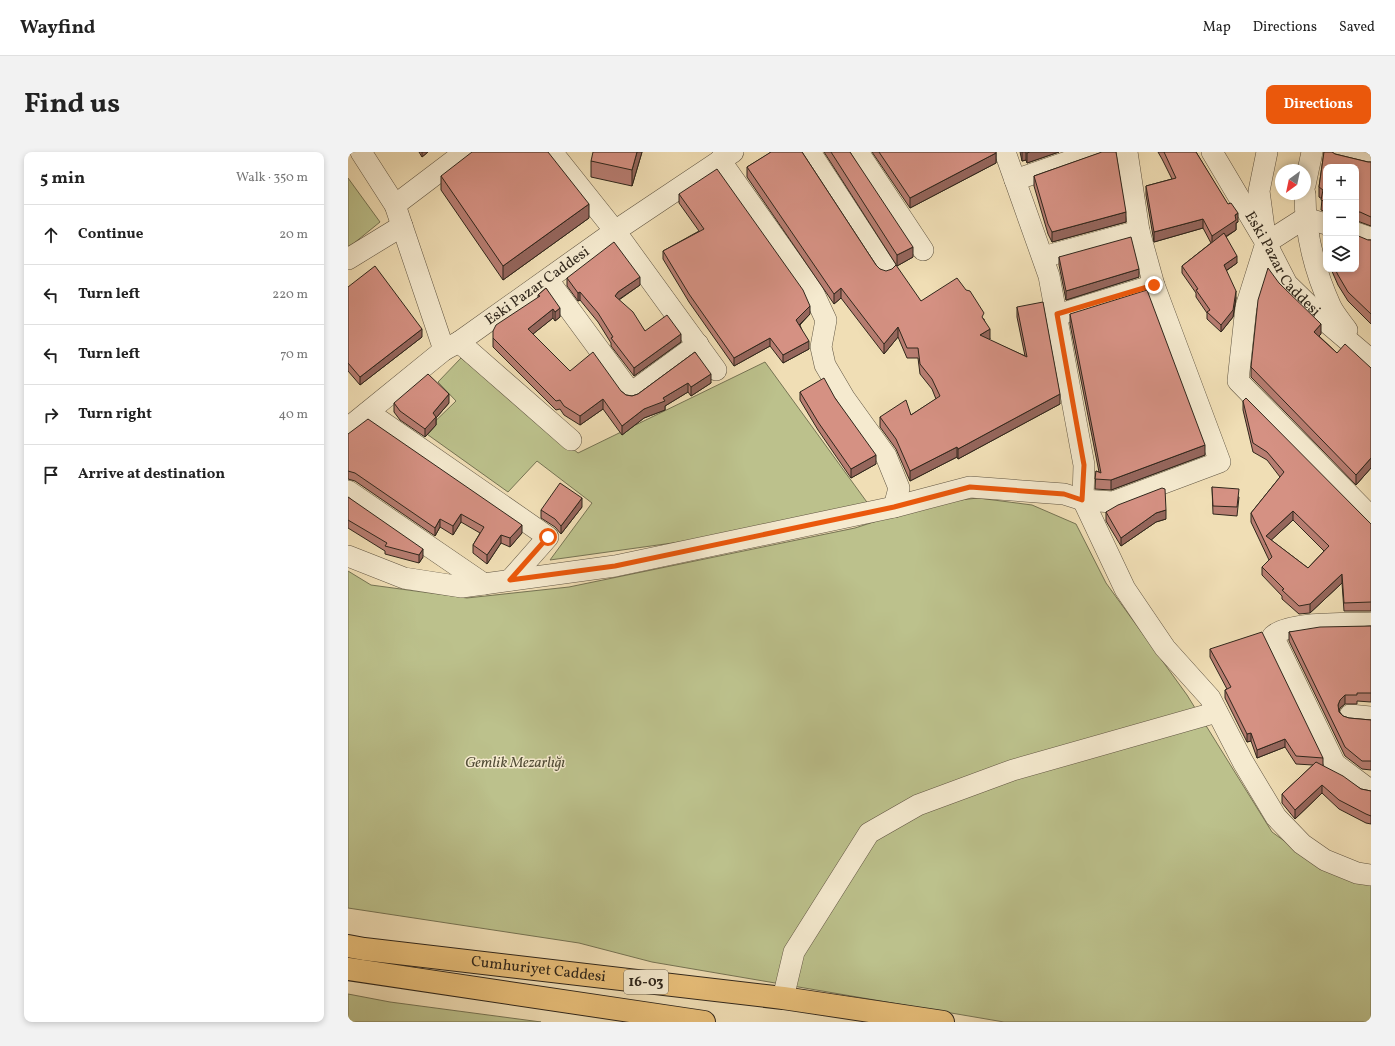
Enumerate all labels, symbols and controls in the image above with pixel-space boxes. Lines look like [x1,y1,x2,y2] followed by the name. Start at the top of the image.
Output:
[20,15,95,41] text: Wayfind
[1203,18,1231,37] text: Map
[1253,18,1317,37] text: Directions
[1339,18,1375,37] text: Saved
[24,85,120,124] text: Find us
[1266,85,1371,124] button: Directions
[1275,164,1311,200] north arrow
[1323,164,1359,272] map controls
[1323,164,1359,200] button: +
[40,167,85,190] text: 5 min
[236,169,308,187] text: Walk · 350 m
[1323,200,1359,236] button: −
[1239,208,1325,322] street label: Eski Pazar Caddesi
[40,224,62,246] icon: ahead
[78,224,143,245] text: Continue
[279,226,308,244] text: 20 m
[1323,236,1359,272] button: layers
[481,242,594,331] street label: Eski Pazar Caddesi
[1145,276,1163,294] route end
[40,284,62,306] icon: left
[78,284,140,305] text: Turn left
[272,286,308,304] text: 220 m
[40,344,62,366] icon: left
[78,344,140,365] text: Turn left
[280,346,308,364] text: 70 m
[40,404,62,426] icon: right
[78,404,152,425] text: Turn right
[279,406,308,424] text: 40 m
[40,464,62,486] icon: arrive
[78,464,225,485] text: Arrive at destination
[539,528,557,546] route start
[465,753,565,774] park label: Gemlik Mezarlığı
[470,951,607,988] street label: Cumhuriyet Caddesi
[624,970,668,994] road number: 16-03

